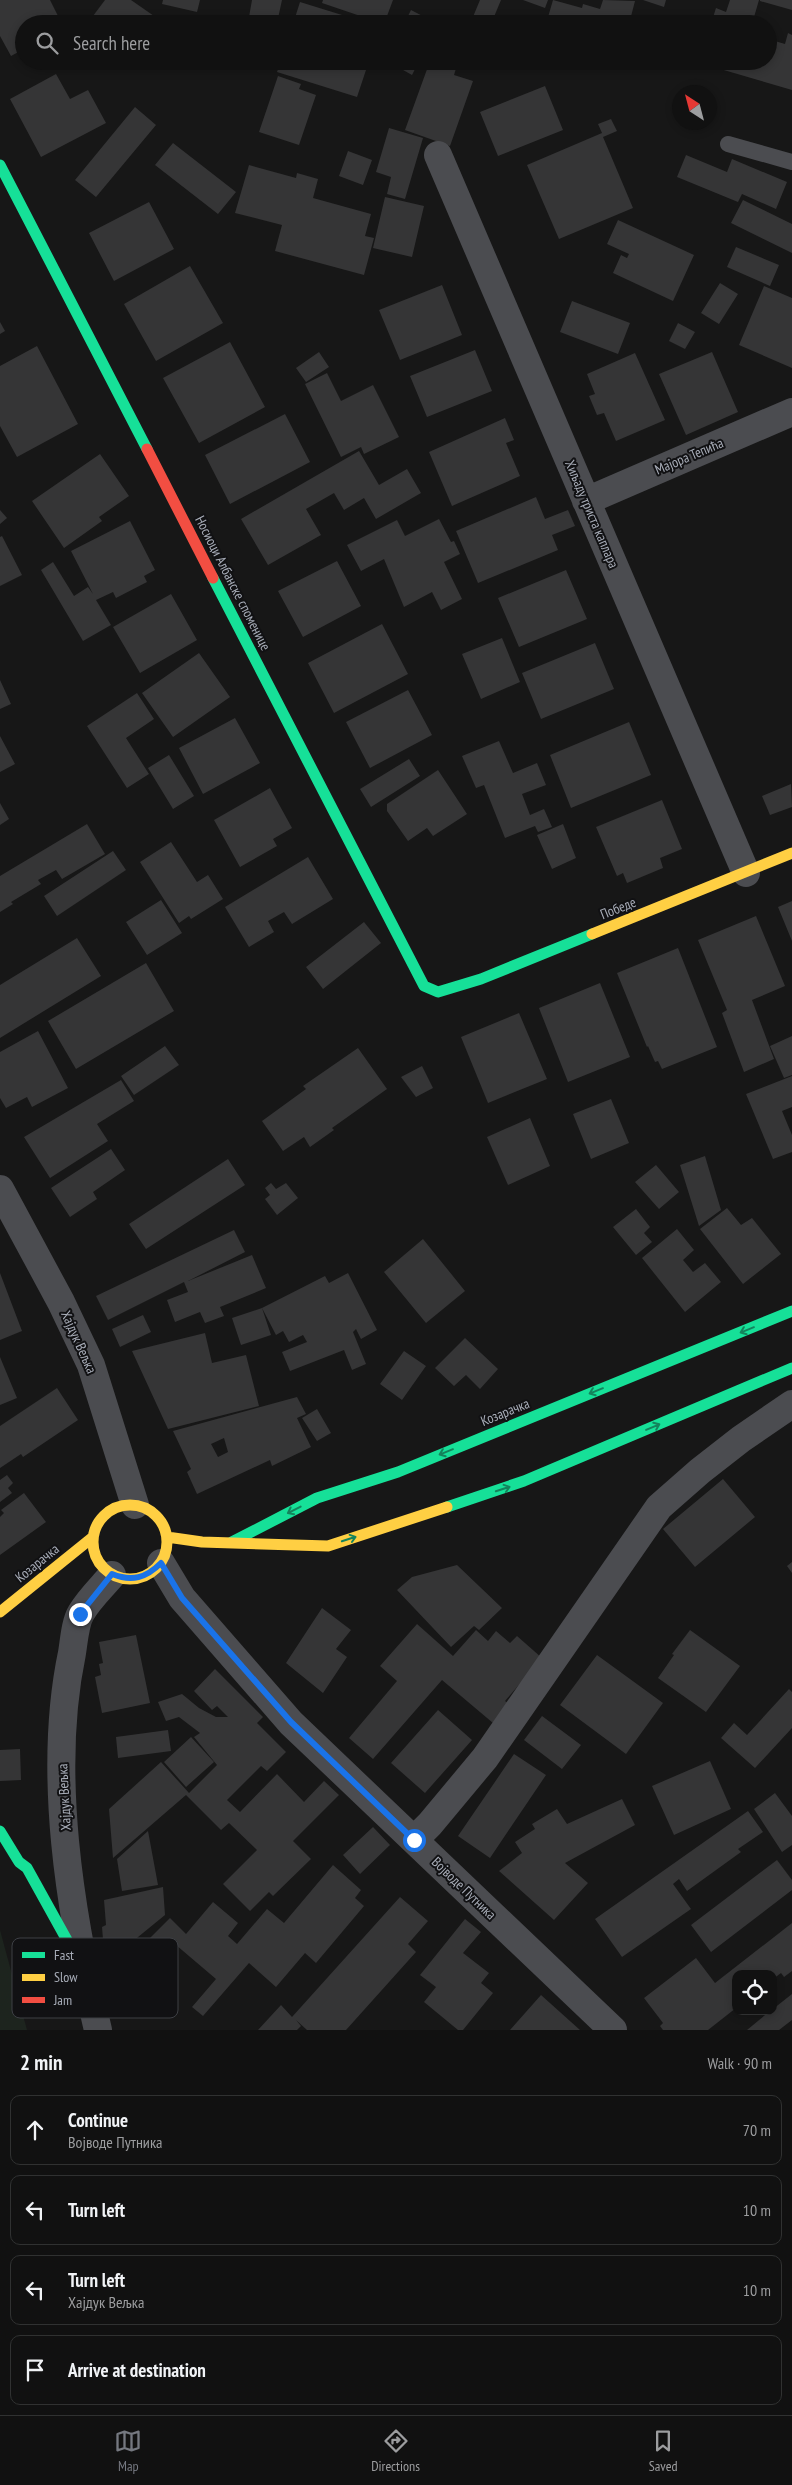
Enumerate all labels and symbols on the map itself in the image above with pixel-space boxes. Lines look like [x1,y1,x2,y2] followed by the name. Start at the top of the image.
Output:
[672,85,717,130] north arrow
[652,434,726,478] street label: Мајора Тепића
[561,457,623,571] street label: Хиљаду триста каплара
[191,513,275,654] street label: Носиоци Албанске споменице
[597,893,639,923] street label: Победе
[57,1308,101,1376] street label: Хајдук Вељка
[740,1325,755,1335] one-way arrow
[589,1387,605,1396] one-way arrow
[478,1394,532,1430] street label: Козарачка
[645,1421,660,1431] one-way arrow
[439,1448,454,1458] one-way arrow
[495,1483,511,1493] one-way arrow
[287,1506,302,1515] one-way arrow
[340,1534,356,1543] one-way arrow
[12,1540,62,1586] street label: Козарачка
[69,1603,92,1626] route end
[53,1763,75,1831] street label: Хајдук Вељка
[403,1829,426,1852] route start
[428,1853,500,1923] street label: Војводе Путника
[12,1938,178,2018] legend
[54,1946,74,1964] text: Fast
[54,1968,78,1986] text: Slow
[53,1991,72,2009] text: Jam

